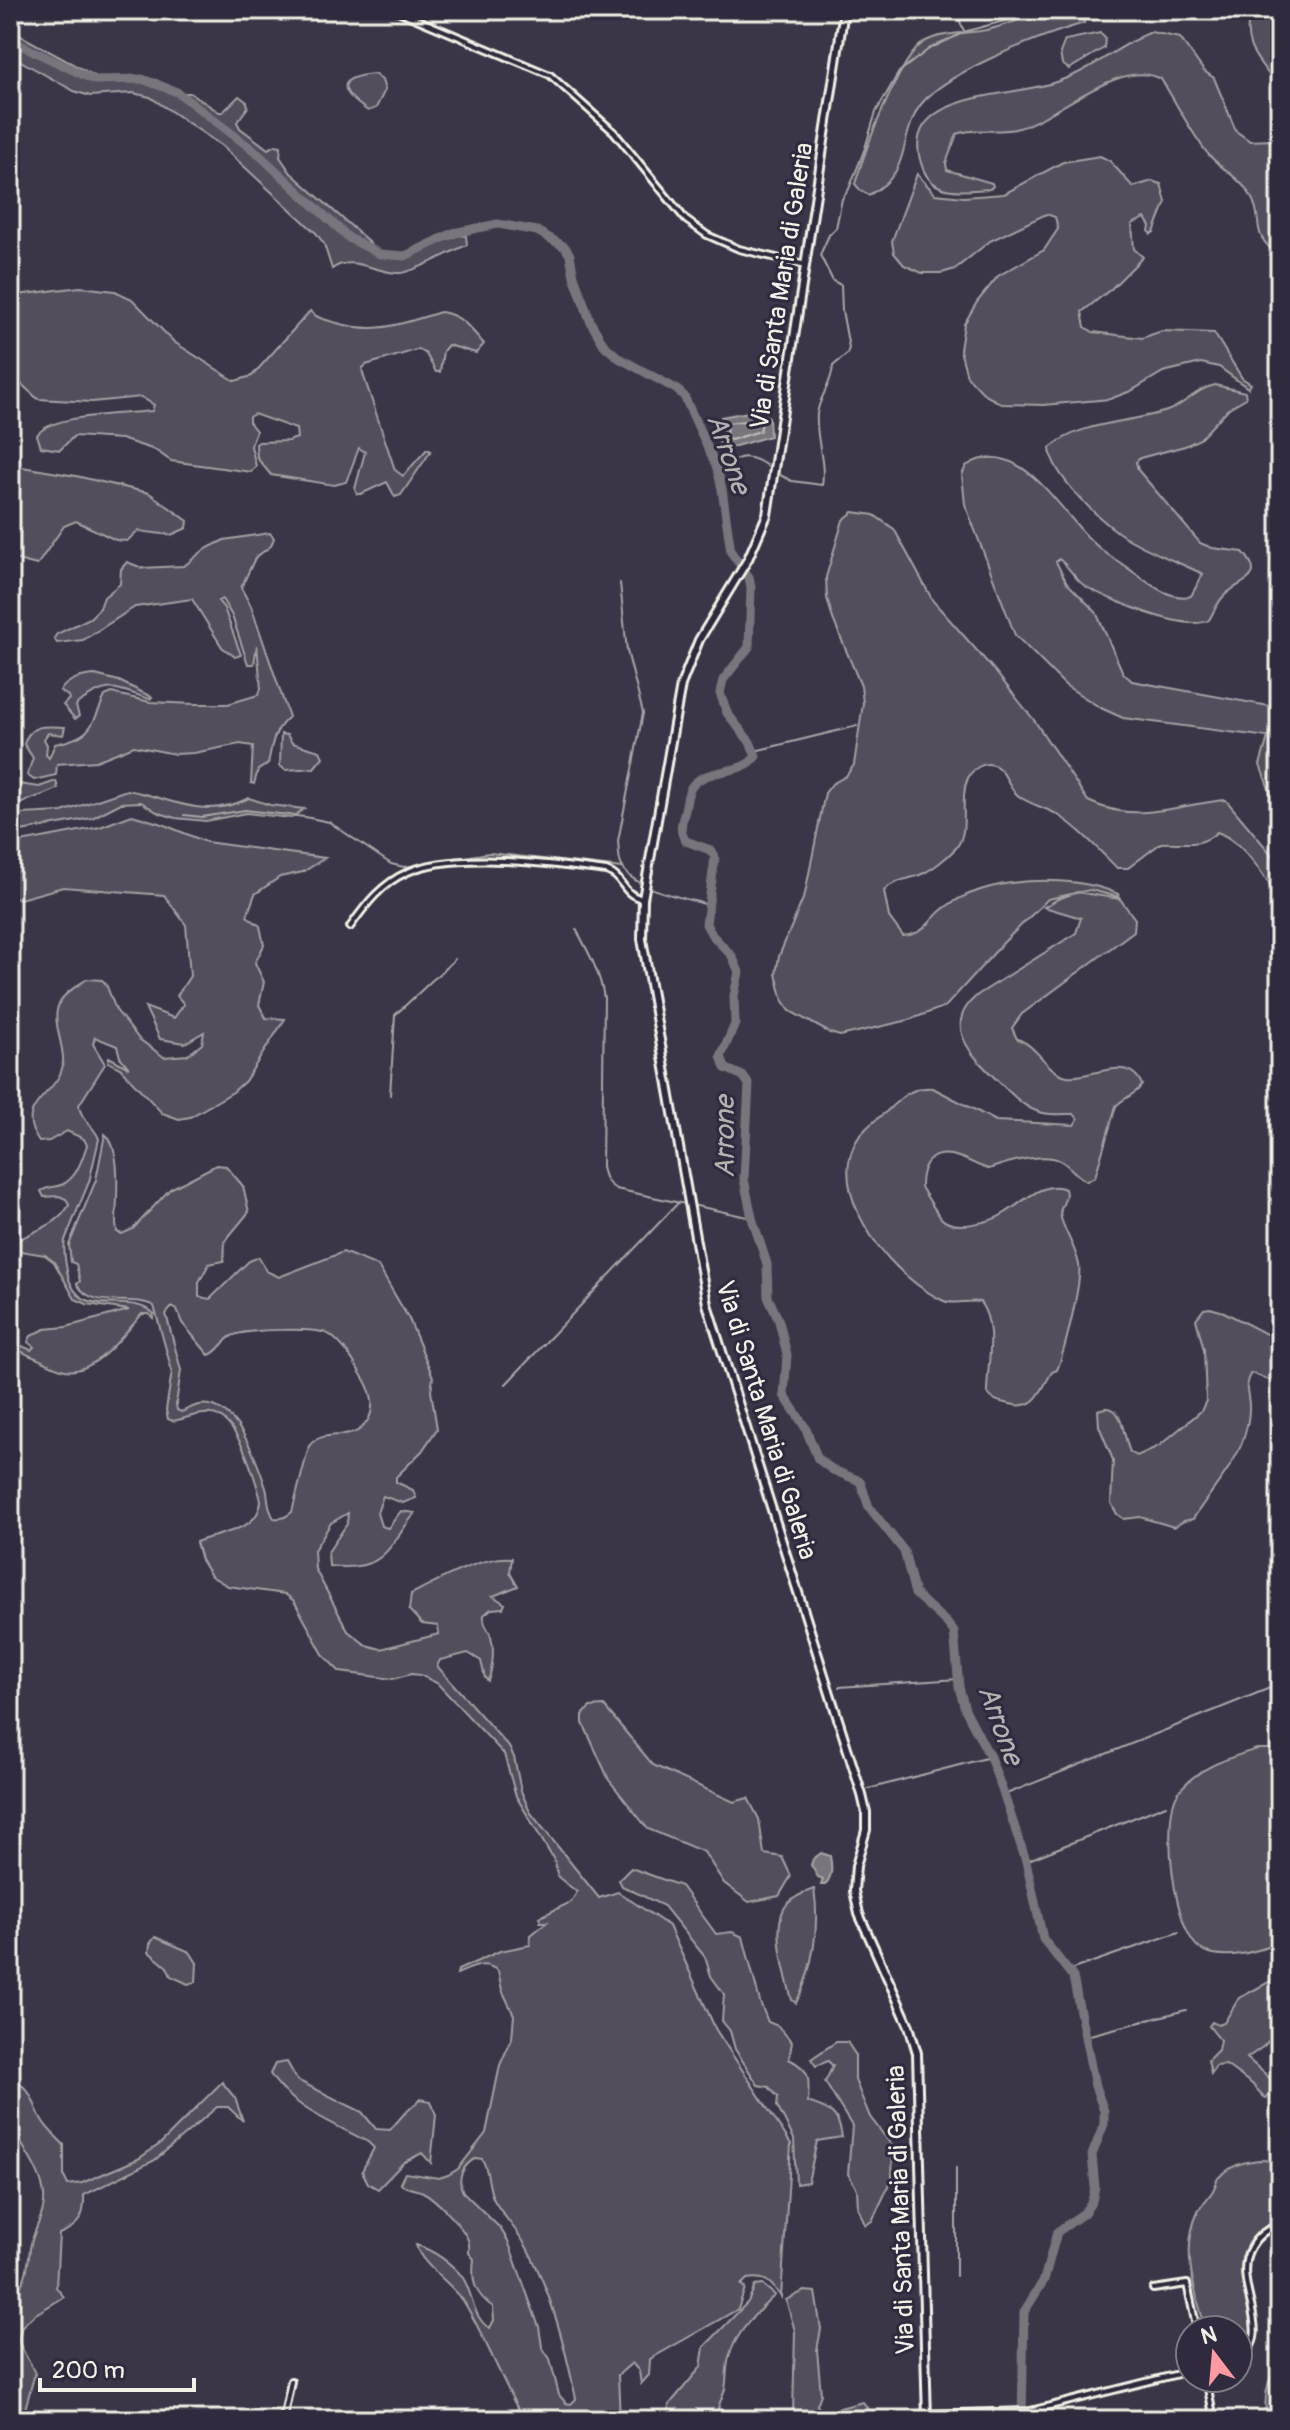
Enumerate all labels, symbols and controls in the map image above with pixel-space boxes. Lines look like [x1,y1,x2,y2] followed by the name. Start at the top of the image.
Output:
[744,140,820,432] street label: Via di Santa Maria di Galeria
[698,410,759,501] water label: Arrone
[708,1093,743,1178] water label: Arrone
[708,1277,824,1563] street label: Via di Santa Maria di Galeria
[970,1680,1032,1773] water label: Arrone
[880,2065,922,2355] street label: Via di Santa Maria di Galeria
[1174,2314,1254,2394] north arrow
[1198,2320,1220,2351] text: N
[40,2342,194,2392] scale bar
[52,2356,125,2385] text: 200 m

